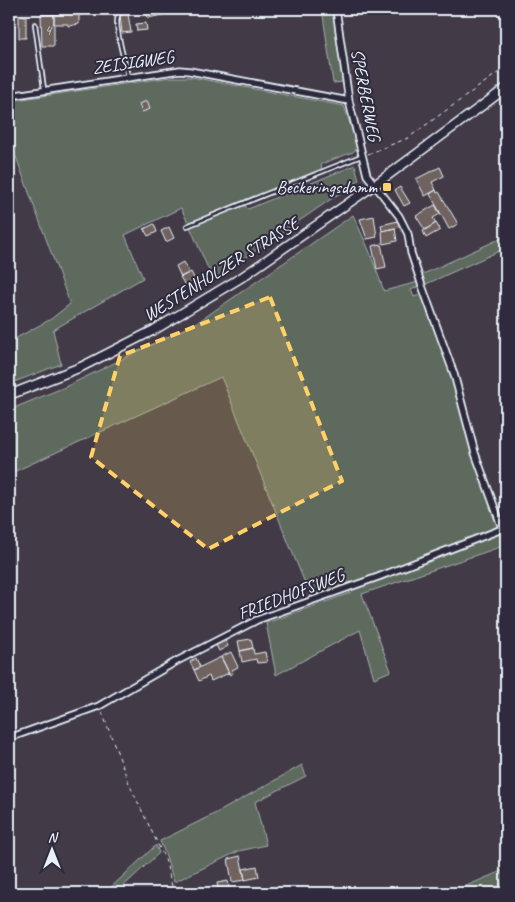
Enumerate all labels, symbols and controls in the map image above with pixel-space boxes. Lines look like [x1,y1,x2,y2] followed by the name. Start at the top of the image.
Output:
[45,21,53,40] house number: 4
[91,45,177,79] street label: ZEISIGWEG
[346,47,386,145] street label: SPERBERWEG
[276,176,378,198] place label: Beckeringsdamm
[381,181,393,193] marker: Beckeringsdamm
[139,211,305,326] street label: WESTENHOLZER STRASSE
[235,563,349,624] street label: FRIEDHOFSWEG
[28,824,78,874] north arrow
[48,829,59,846] text: N

